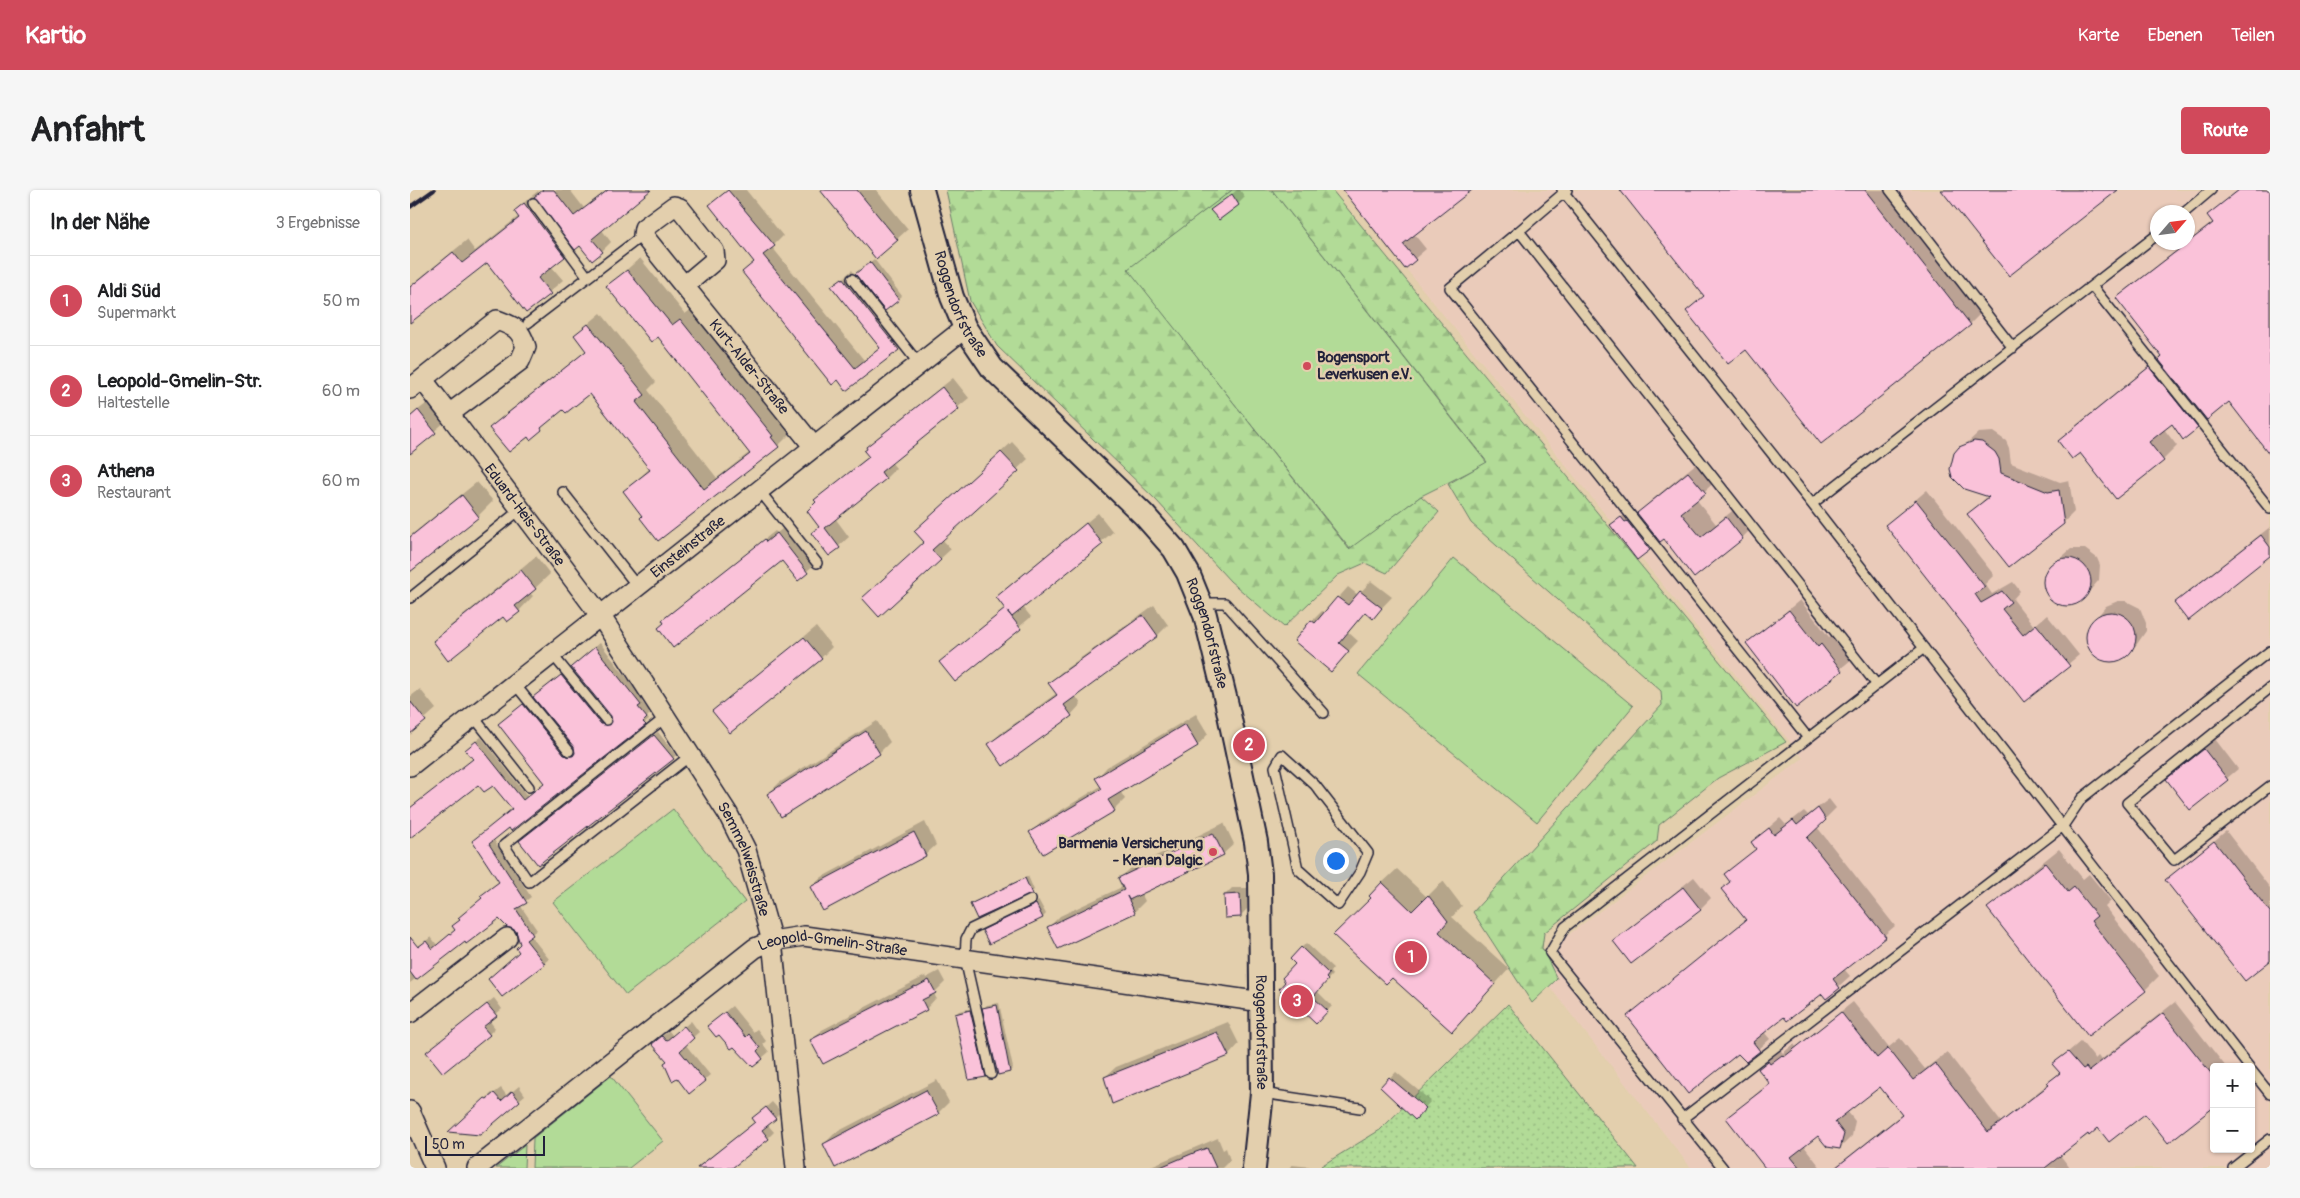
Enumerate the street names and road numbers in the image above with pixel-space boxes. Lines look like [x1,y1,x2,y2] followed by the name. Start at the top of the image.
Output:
[930,249,992,362] street label: Roggendorfstraße
[705,315,794,419] street label: Kurt-Alder-Straße
[480,460,570,570] street label: Eduard-Heis-Straße
[647,511,730,582] street label: Einsteinstraße
[1181,575,1232,691] street label: Roggendorfstraße
[713,798,774,919] street label: Semmelweisstraße
[755,926,909,960] street label: Leopold-Gmelin-Straße
[1251,975,1271,1090] street label: Roggendorfstraße

